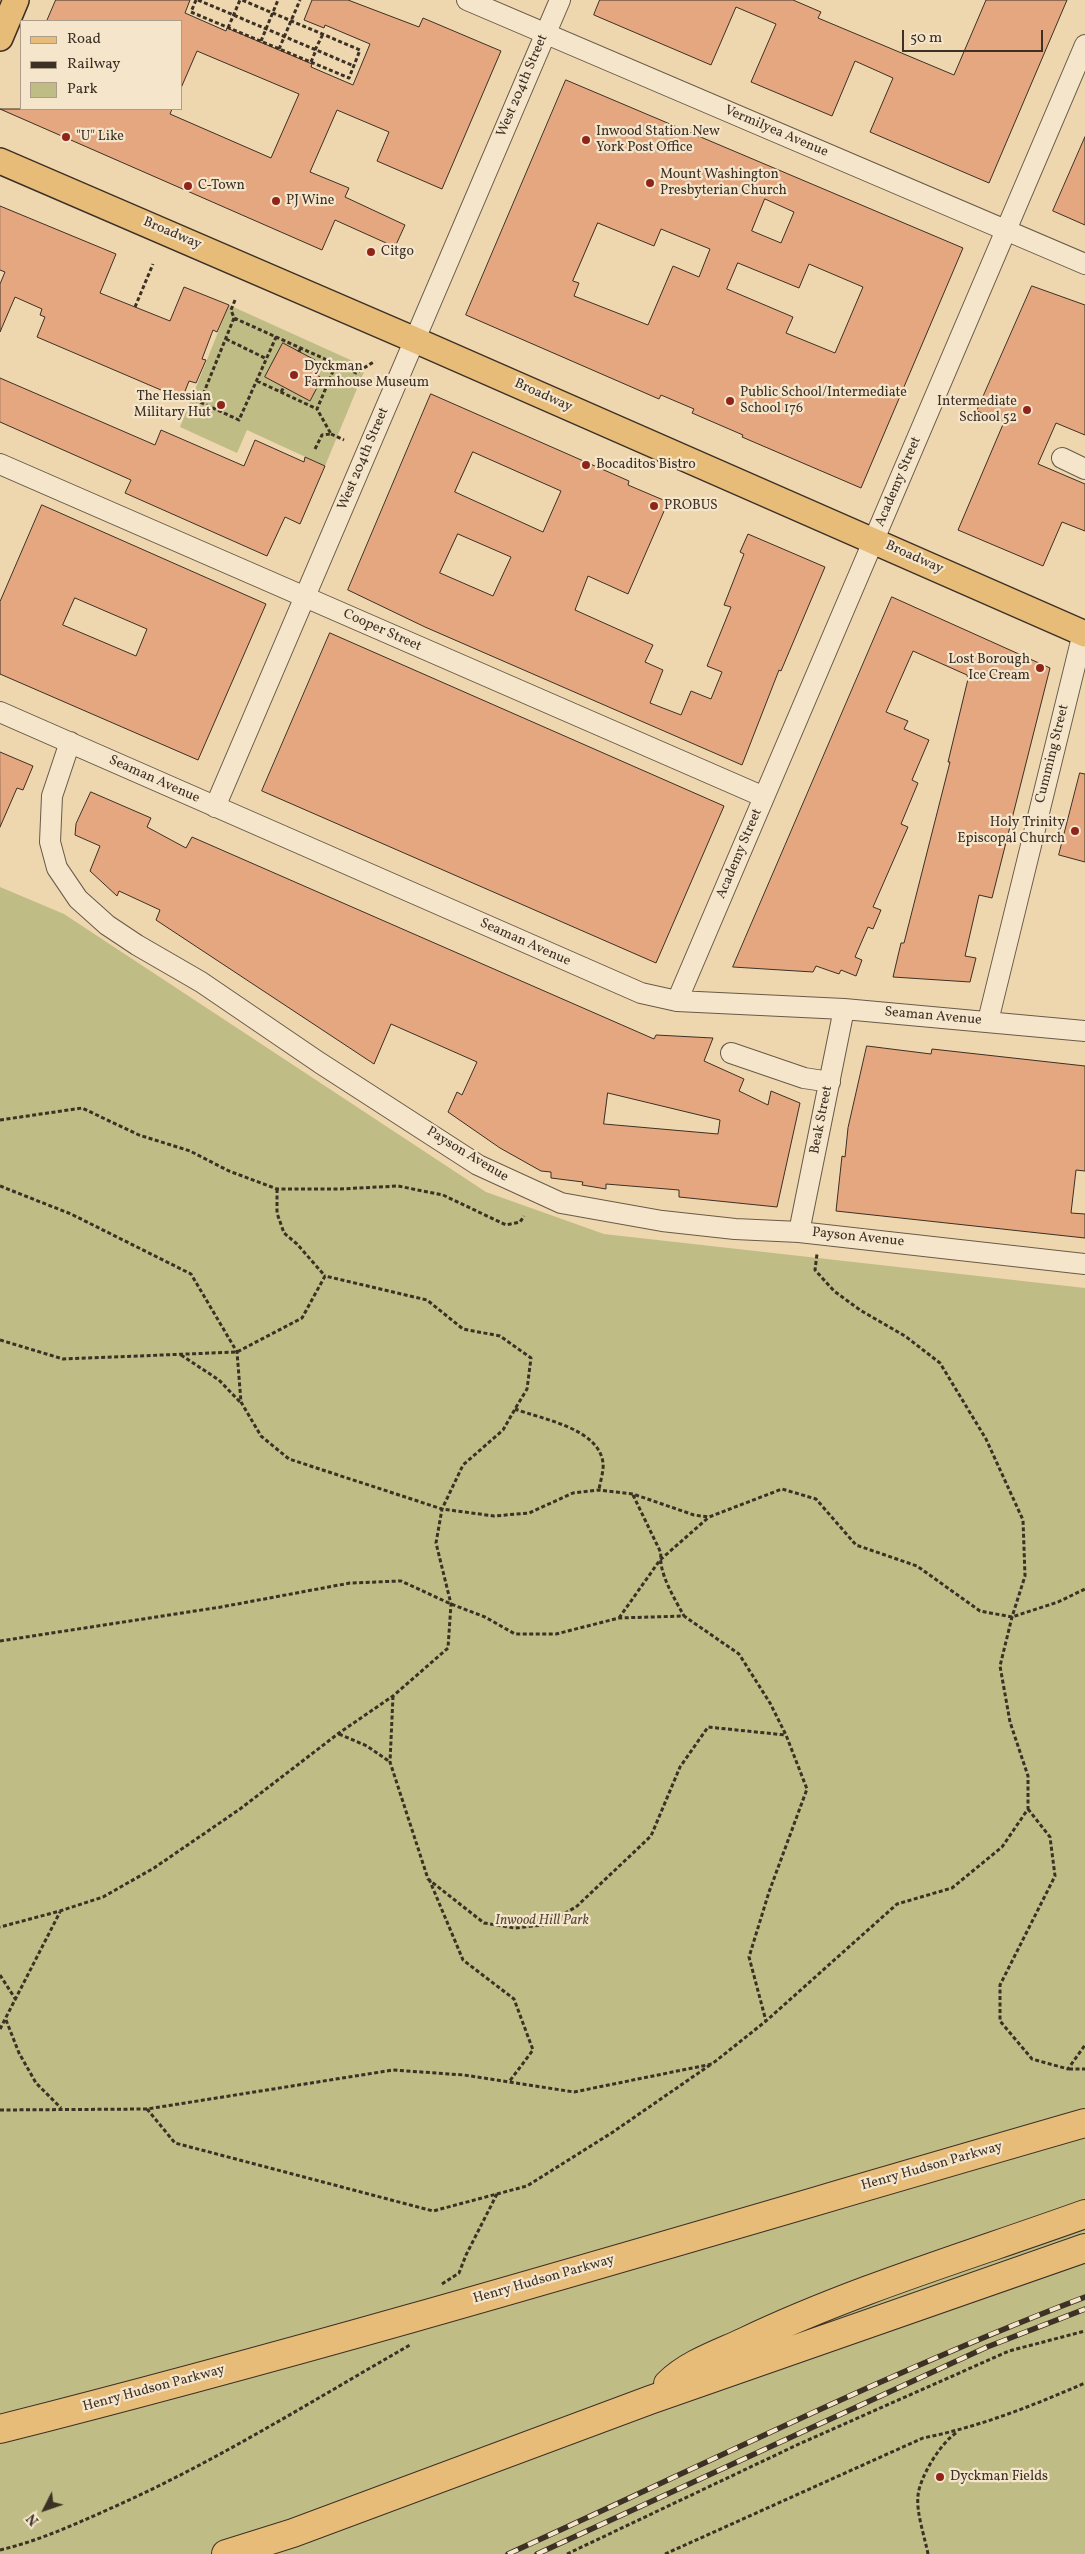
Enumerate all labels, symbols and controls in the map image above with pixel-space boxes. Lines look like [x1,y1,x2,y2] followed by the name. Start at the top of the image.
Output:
[20,20,182,110] legend
[905,20,1046,52] scale bar
[910,28,942,49] text: 50 m
[67,29,101,50] text: Road
[494,32,552,140] street label: West 204th Street
[67,54,120,75] text: Railway
[67,79,98,100] text: Park
[722,103,830,161] street label: Vermilyea Avenue
[596,124,720,156] place label: Inwood Station New York Post Office
[76,129,124,145] place label: "U" Like
[60,131,72,143] marker: "U" Like
[580,134,592,146] marker: Inwood Station New York Post Office
[660,167,787,200] place label: Mount Washington Presbyterian Church
[644,177,656,189] marker: Mount Washington Presbyterian Church
[198,178,245,194] place label: C-Town
[182,180,194,192] marker: C-Town
[286,193,334,209] place label: PJ Wine
[270,195,282,207] marker: PJ Wine
[140,214,204,254] street label: Broadway
[381,244,414,260] place label: Citgo
[365,246,377,258] marker: Citgo
[304,359,429,392] place label: Dyckman Farmhouse Museum
[288,369,300,381] marker: Dyckman Farmhouse Museum
[511,376,575,416] street label: Broadway
[740,385,907,418] place label: Public School/Intermediate School 176
[134,389,211,422] place label: The Hessian Military Hut
[937,394,1017,427] place label: Intermediate School 52
[724,395,736,407] marker: Public School/Intermediate School 176
[215,399,227,411] marker: The Hessian Military Hut
[1021,404,1033,416] marker: Intermediate School 52
[335,405,393,513] street label: West 204th Street
[872,434,926,530] street label: Academy Street
[596,457,696,473] place label: Bocaditos Bistro
[580,459,592,471] marker: Bocaditos Bistro
[664,498,718,514] place label: PROBUS
[648,500,660,512] marker: PROBUS
[882,538,946,578] street label: Broadway
[340,606,424,656] street label: Cooper Street
[948,652,1030,684] place label: Lost Borough Ice Cream
[1034,662,1046,674] marker: Lost Borough Ice Cream
[1033,703,1073,805] street label: Cumming Street
[106,752,202,808] street label: Seaman Avenue
[713,806,767,902] street label: Academy Street
[957,815,1065,848] place label: Holy Trinity Episcopal Church
[1069,825,1081,837] marker: Holy Trinity Episcopal Church
[477,915,573,971] street label: Seaman Avenue
[884,1004,982,1030] street label: Seaman Avenue
[807,1084,837,1156] street label: Beak Street
[423,1124,511,1186] street label: Payson Avenue
[811,1225,905,1251] street label: Payson Avenue
[495,1913,589,1929] park label: Inwood Hill Park
[859,2139,1005,2195] street label: Henry Hudson Parkway
[471,2252,617,2308] street label: Henry Hudson Parkway
[81,2362,227,2416] street label: Henry Hudson Parkway
[950,2469,1048,2485] place label: Dyckman Fields
[934,2471,946,2483] marker: Dyckman Fields
[20,2484,70,2534] north arrow
[23,2509,44,2529] text: N

